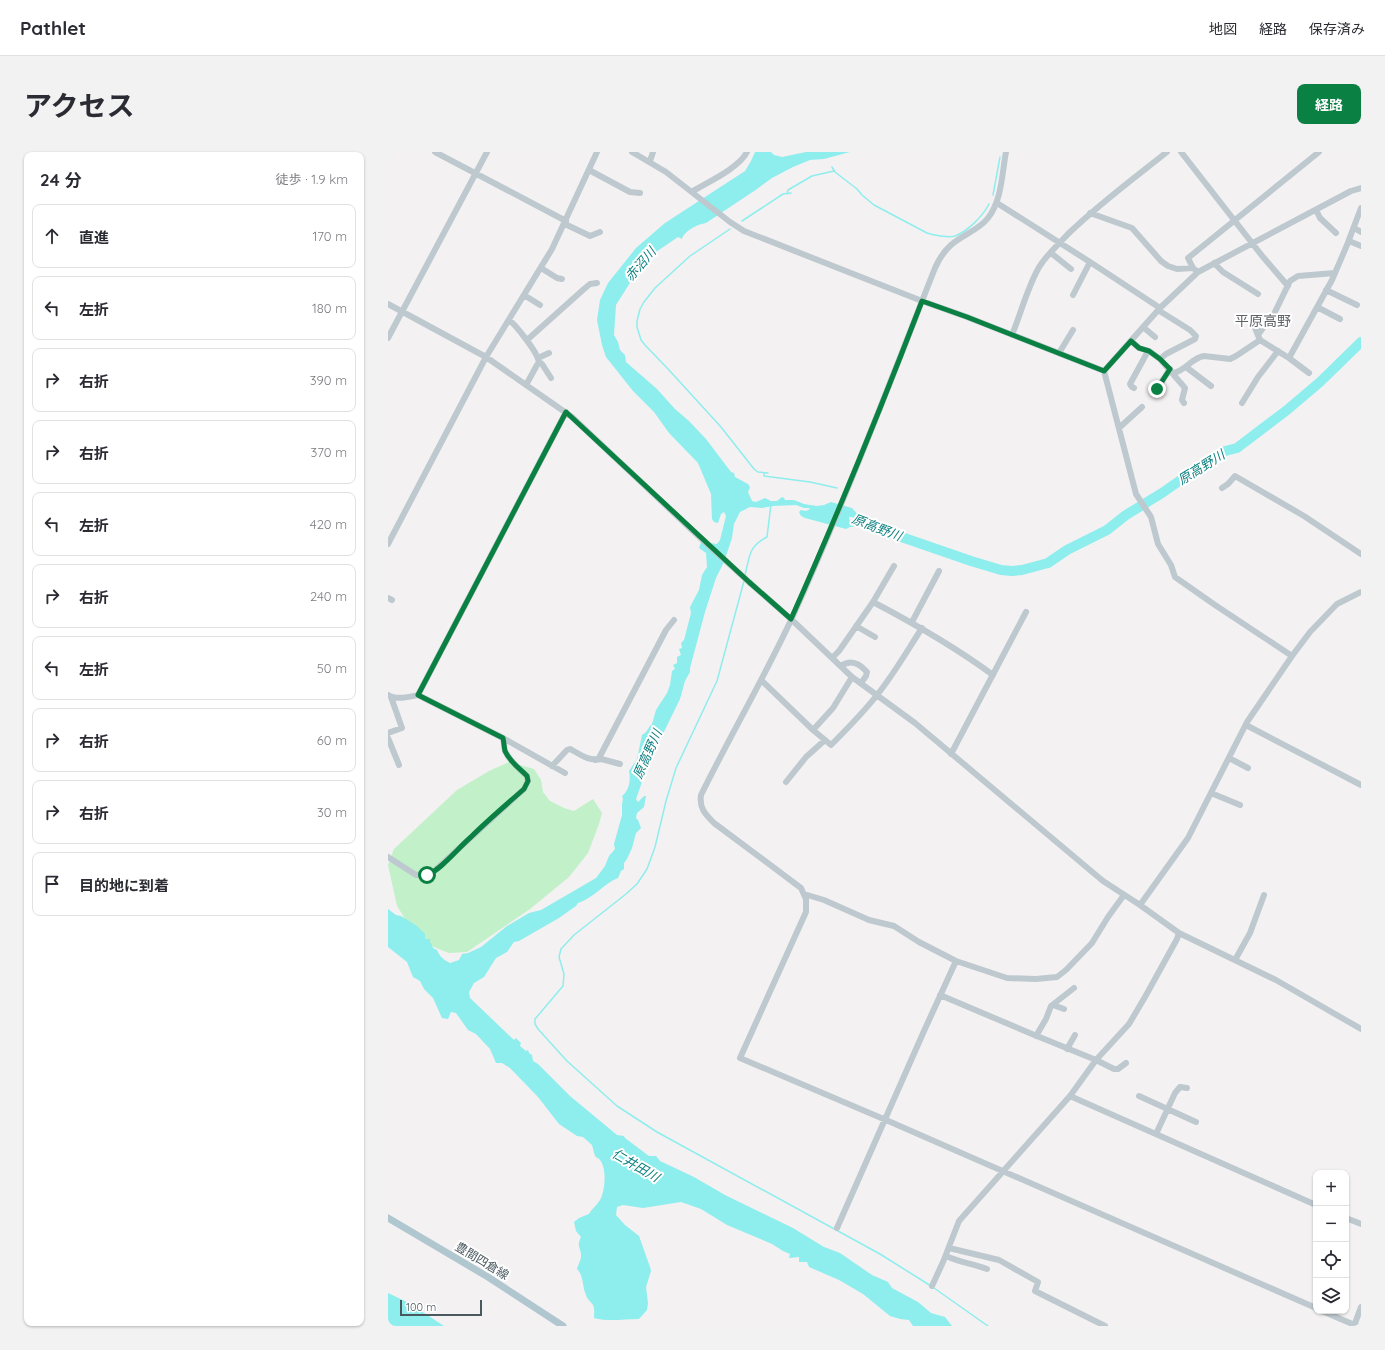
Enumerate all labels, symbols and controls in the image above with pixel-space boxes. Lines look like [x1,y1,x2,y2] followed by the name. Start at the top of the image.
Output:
[20,16,86,40] text: Pathlet
[1209,20,1237,38] text: 地図
[1259,20,1287,38] text: 経路
[1309,20,1365,38] text: 保存済み
[1297,84,1361,124] button: 経路
[24,88,135,123] text: アクセス
[40,169,81,190] text: 24 分
[276,171,348,187] text: 徒歩 · 1.9 km
[41,225,63,247] icon: ahead
[79,228,109,247] text: 直進
[312,228,347,244] text: 170 m
[621,243,660,284] water label: 赤沼川
[41,297,63,319] icon: left
[79,300,109,319] text: 左折
[312,300,347,316] text: 180 m
[1235,312,1291,330] district label: 平原高野
[41,369,63,391] icon: right
[79,372,109,391] text: 右折
[310,372,347,388] text: 390 m
[1148,380,1166,398] route end
[41,441,63,463] icon: right
[79,444,109,463] text: 右折
[310,444,347,460] text: 370 m
[1175,445,1229,488] water label: 原高野川
[850,510,906,545] water label: 原高野川
[41,513,63,535] icon: left
[79,516,109,535] text: 左折
[310,516,347,532] text: 420 m
[41,585,63,607] icon: right
[79,588,109,607] text: 右折
[310,588,347,604] text: 240 m
[41,657,63,679] icon: left
[79,660,109,679] text: 左折
[317,660,347,676] text: 50 m
[629,725,666,781] water label: 原高野川
[41,729,63,751] icon: right
[79,732,109,751] text: 右折
[317,732,347,748] text: 60 m
[41,801,63,823] icon: right
[79,804,109,823] text: 右折
[317,804,347,820] text: 30 m
[418,866,436,884] route start
[41,873,63,895] icon: arrive
[79,876,169,895] text: 目的地に到着
[609,1145,664,1186] water label: 仁井田川
[1313,1170,1349,1314] map controls
[1313,1170,1349,1206] button: +
[1313,1206,1349,1242] button: −
[453,1239,512,1282] street label: 豊間四倉線
[1313,1242,1349,1278] button: locate
[1313,1278,1349,1314] button: layers
[400,1298,482,1317] scale bar
[406,1300,436,1314] text: 100 m

